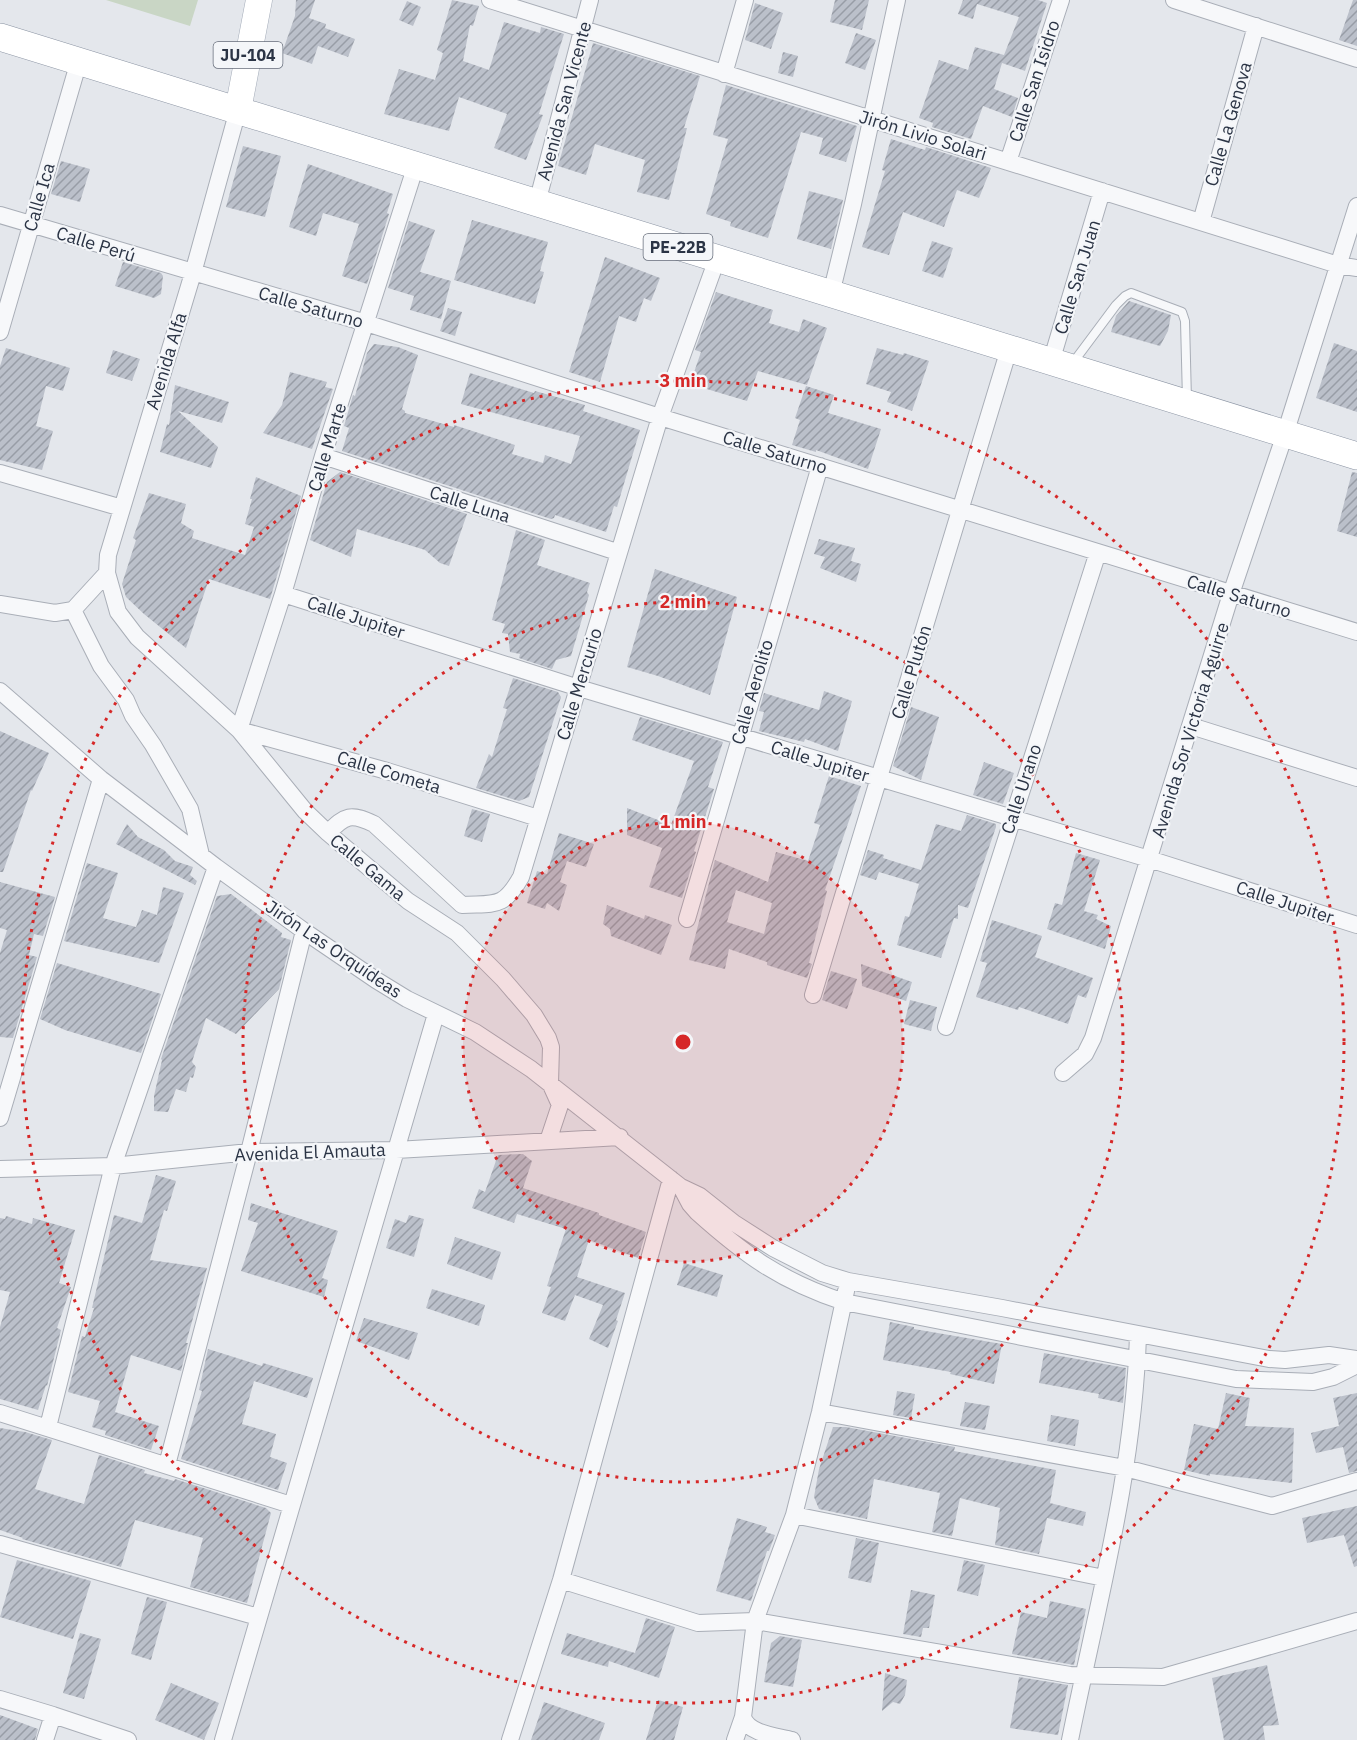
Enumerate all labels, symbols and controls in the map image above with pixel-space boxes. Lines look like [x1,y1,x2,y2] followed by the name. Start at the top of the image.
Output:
[1003,17,1065,145] street label: Calle San Isidro
[532,19,596,183] street label: Avenida San Vicente
[214,42,282,68] road number: JU-104
[1199,59,1257,189] street label: Calle La Genova
[856,105,990,165] street label: Jirón Livio Solari
[18,160,60,234] street label: Calle Ica
[1049,217,1105,337] street label: Calle San Juan
[53,221,139,267] street label: Calle Perú
[644,234,712,260] road number: PE-22B
[256,281,366,333] street label: Calle Saturno
[140,309,192,413] street label: Avenida Alfa
[659,369,707,392] text: 3 min
[303,400,351,494] street label: Calle Marte
[720,425,830,479] street label: Calle Saturno
[427,480,514,528] street label: Calle Luna
[1184,569,1294,623] street label: Calle Saturno
[304,590,408,644] street label: Calle Jupiter
[659,590,707,613] text: 2 min
[1146,619,1234,841] street label: Avenida Sor Victoria Aguirre
[886,622,936,722] street label: Calle Plutón
[551,625,607,743] street label: Calle Mercurio
[726,637,778,747] street label: Calle Aerolito
[768,735,872,787] street label: Calle Jupiter
[996,741,1046,837] street label: Calle Urano
[334,745,444,799] street label: Calle Cometa
[659,810,707,833] text: 1 min
[325,829,411,906] street label: Calle Gama
[1233,875,1337,929] street label: Calle Jupiter
[261,895,407,1003] street label: Jirón Las Orquídeas
[673,1032,693,1052] centre of rings
[234,1138,386,1166] street label: Avenida El Amauta

